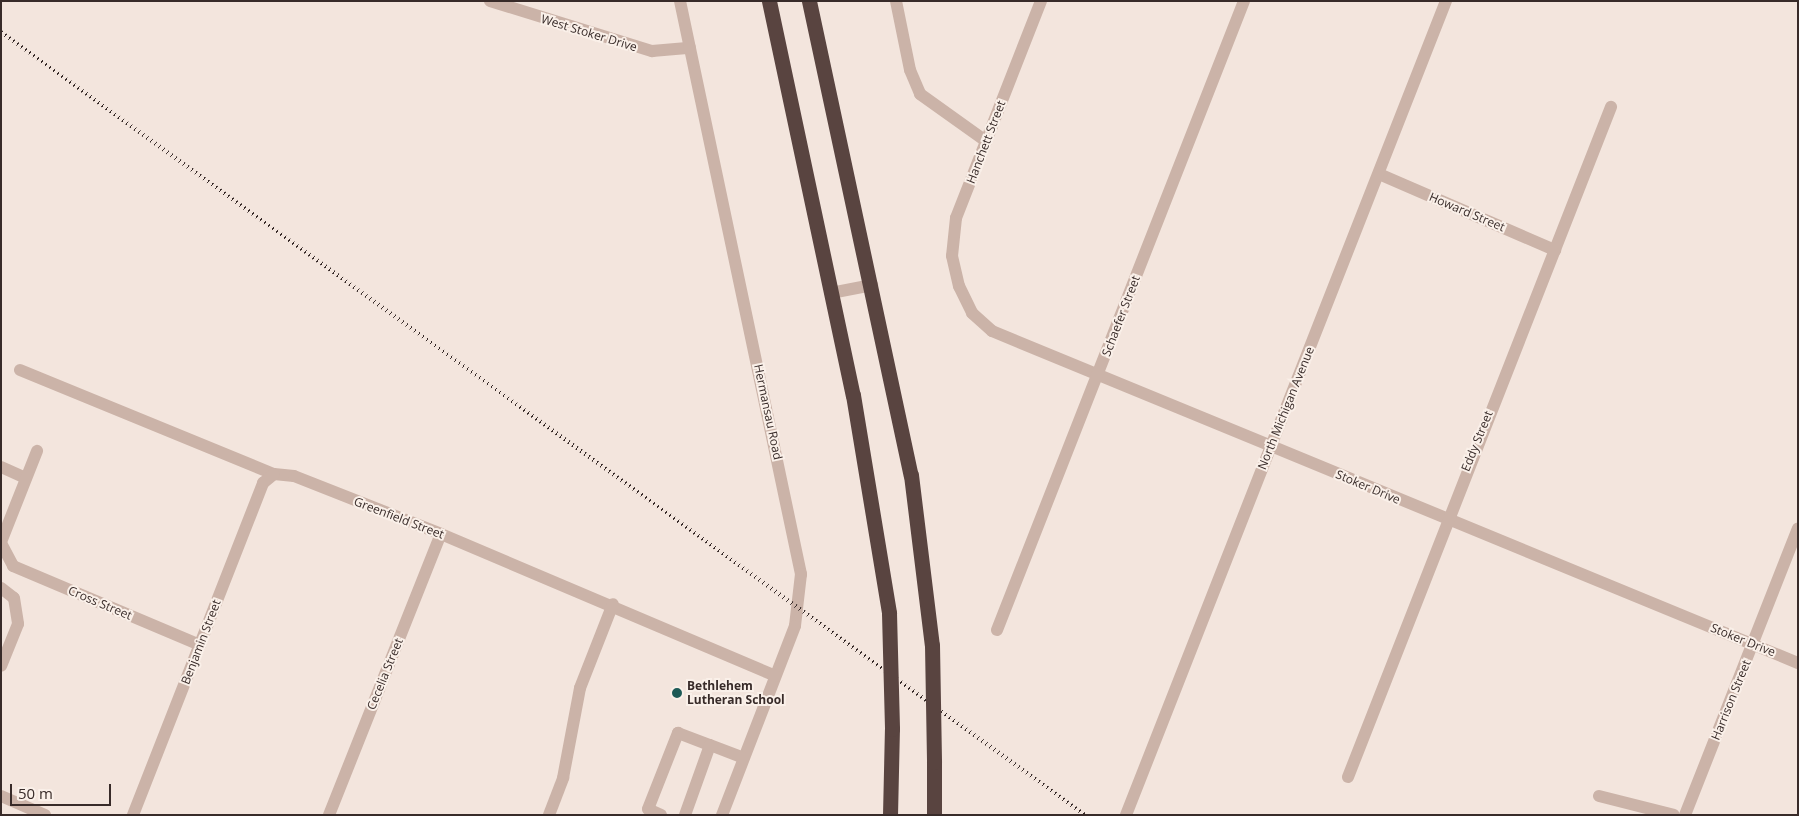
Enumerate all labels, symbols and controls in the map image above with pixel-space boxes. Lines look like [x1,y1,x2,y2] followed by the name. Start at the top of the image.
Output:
[539,12,639,54] street label: West Stoker Drive
[964,98,1008,186] street label: Hanchett Street
[1427,190,1507,234] street label: Howard Street
[1099,274,1143,358] street label: Schaefer Street
[1255,344,1317,472] street label: North Michigan Avenue
[751,363,785,461] street label: Hermansau Road
[1458,409,1496,473] street label: Eddy Street
[1334,467,1402,507] street label: Stoker Drive
[352,494,446,542] street label: Greenfield Street
[66,583,134,623] street label: Cross Street
[178,598,224,686] street label: Benjamin Street
[1709,620,1777,660] street label: Stoker Drive
[364,636,406,712] street label: Cecelia Street
[1708,658,1754,742] street label: Harrison Street
[687,679,785,707] place label: Bethlehem Lutheran School
[671,687,683,699] marker: Bethlehem Lutheran School
[12,774,114,806] scale bar
[18,783,53,803] text: 50 m

